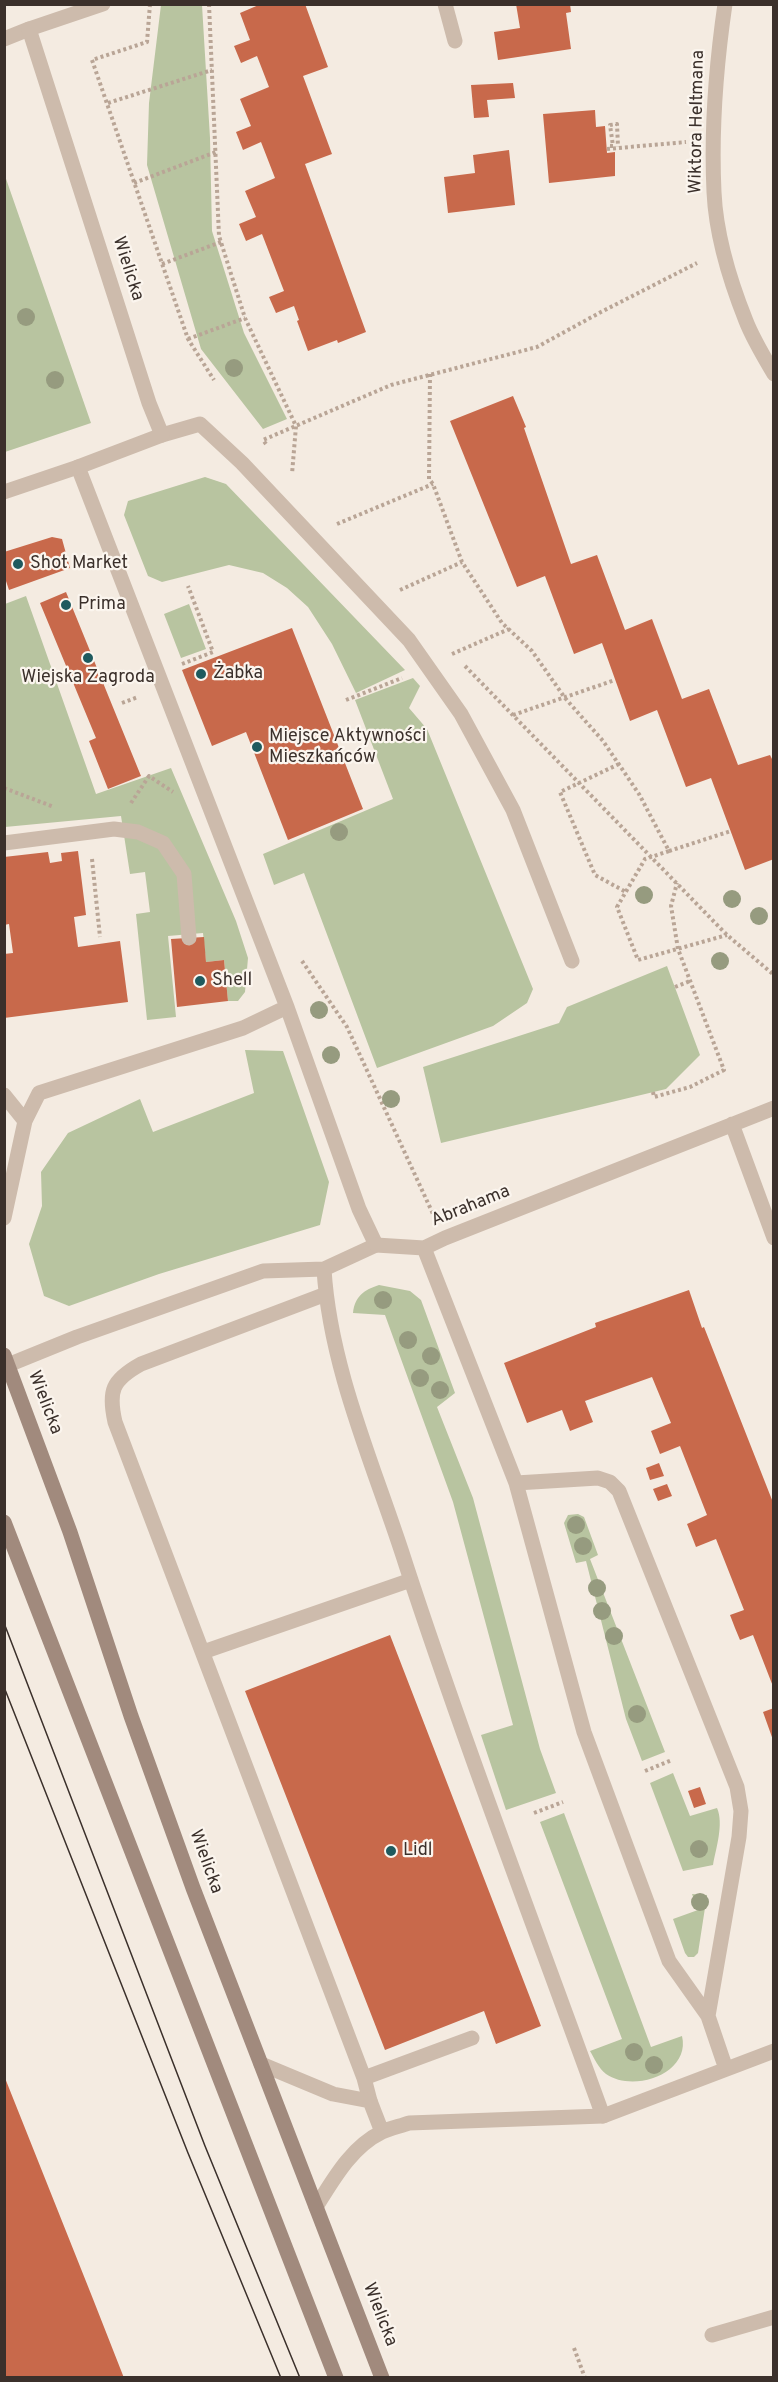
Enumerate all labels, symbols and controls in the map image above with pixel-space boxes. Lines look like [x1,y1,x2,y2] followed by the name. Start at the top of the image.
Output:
[686,50,710,194] street label: Wiktora Heltmana
[106,234,148,304] street label: Wielicka
[30,553,128,575] place label: Shot Market
[11,557,25,571] marker: Shot Market
[78,594,126,616] place label: Prima
[59,598,73,612] marker: Prima
[81,651,95,665] marker: Wiejska Zagroda
[213,663,263,685] place label: Żabka
[21,667,155,689] place label: Wiejska Zagroda
[194,667,208,681] marker: Żabka
[269,726,426,768] place label: Miejsce Aktywności Mieszkańców
[250,740,264,754] marker: Miejsce Aktywności Mieszkańców
[212,970,252,992] place label: Shell
[193,974,207,988] marker: Shell
[428,1181,514,1233] street label: Abrahama
[22,1368,66,1438] street label: Wielicka
[184,1827,226,1897] street label: Wielicka
[403,1840,432,1862] place label: Lidl
[384,1844,398,1858] marker: Lidl
[357,2280,401,2350] street label: Wielicka

